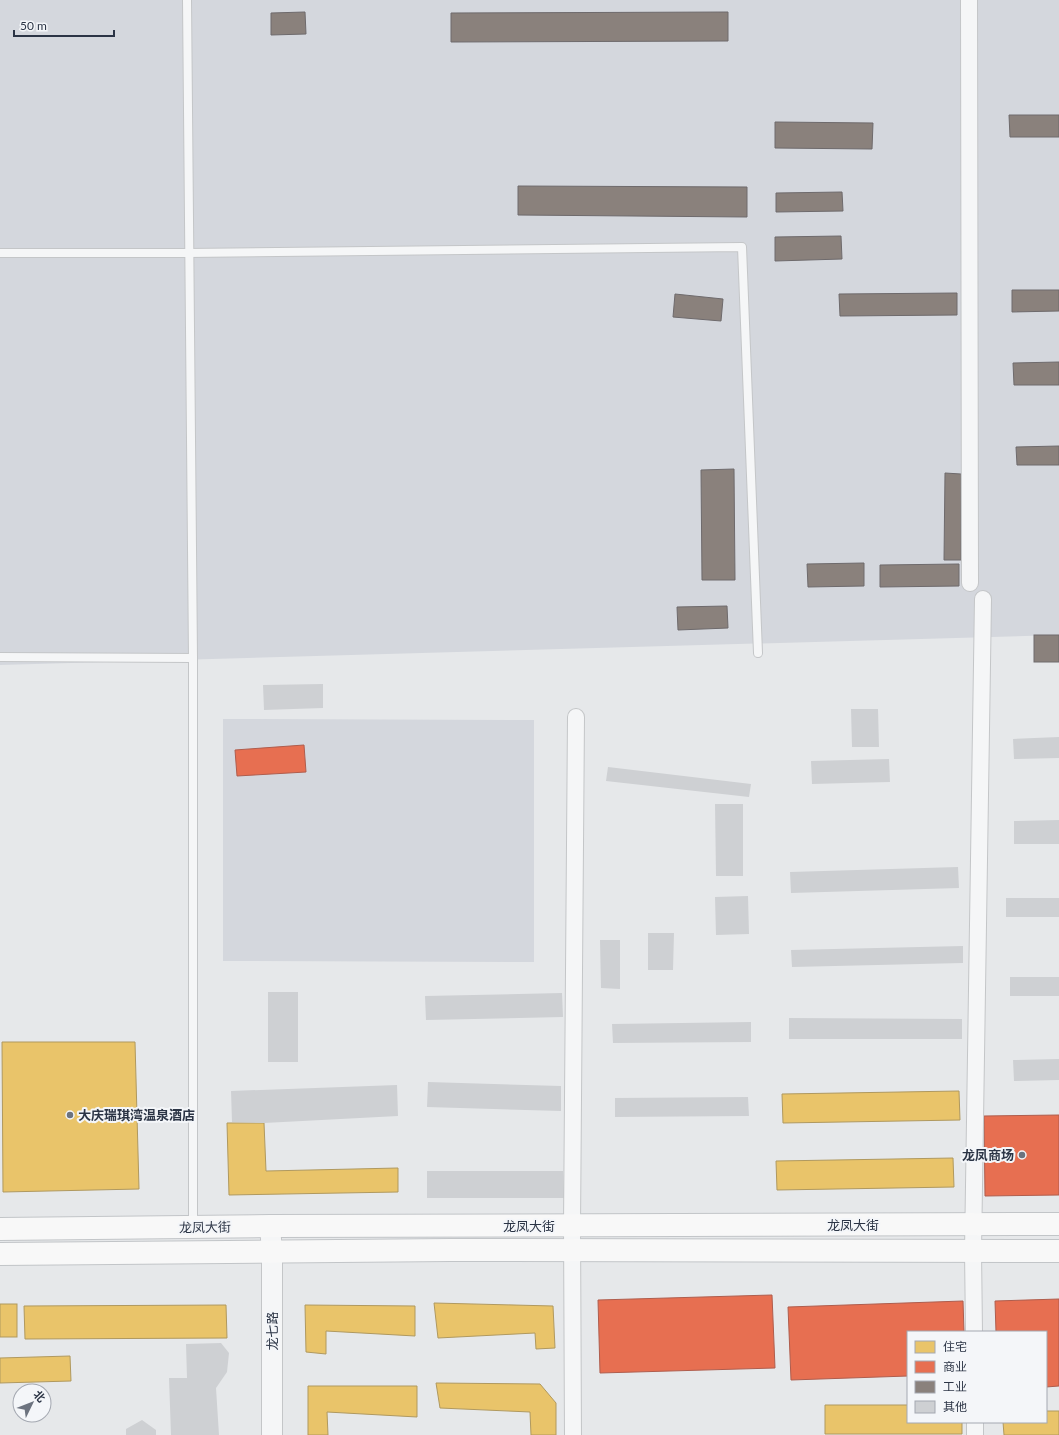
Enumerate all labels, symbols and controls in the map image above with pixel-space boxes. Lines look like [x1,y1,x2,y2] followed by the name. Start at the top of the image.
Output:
[14,12,114,38] scale bar
[20,18,47,33] text: 50 m
[78,1107,195,1123] place label: 大庆瑞琪湾温泉酒店
[65,1110,75,1120] marker: 大庆瑞琪湾温泉酒店
[962,1147,1014,1163] place label: 龙凤商场
[1017,1150,1027,1160] marker: 龙凤商场
[827,1217,879,1233] street label: 龙凤大街
[503,1218,555,1234] street label: 龙凤大街
[179,1219,231,1235] street label: 龙凤大街
[264,1311,280,1351] street label: 龙七路
[907,1331,1047,1423] legend
[943,1339,967,1354] text: 住宅
[943,1359,967,1374] text: 商业
[943,1379,967,1394] text: 工业
[12,1383,52,1423] north arrow
[31,1387,48,1404] text: 北
[943,1399,967,1414] text: 其他

